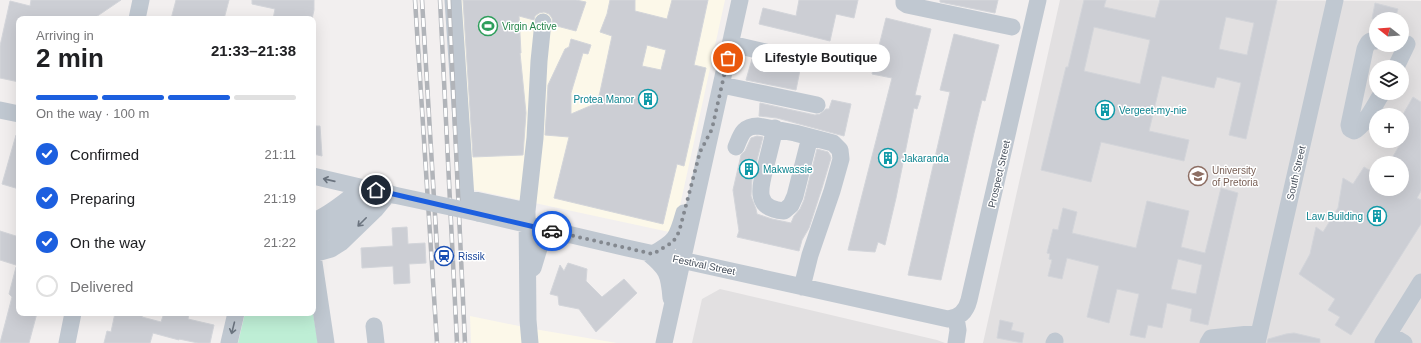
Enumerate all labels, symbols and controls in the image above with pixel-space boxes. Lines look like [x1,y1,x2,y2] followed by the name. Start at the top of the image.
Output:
[1369,12,1409,52] north arrow
[1369,12,1409,196] map controls
[477,15,499,37] sports icon: Virgin Active
[502,21,557,32] place label: Virgin Active
[36,28,94,43] text: Arriving in
[711,41,745,75] pin
[211,42,296,59] text: 21:33–21:38
[36,43,104,73] text: 2 min
[752,44,890,72] callout: Lifestyle Boutique
[717,47,739,69] icon: bag
[765,50,877,65] text: Lifestyle Boutique
[1369,60,1409,100] button: layers
[637,88,659,110] building icon: Protea Manor
[573,94,635,105] place label: Protea Manor
[1094,99,1116,121] building icon: Vergeet-my-nie
[1119,105,1187,116] place label: Vergeet-my-nie
[36,106,149,121] text: On the way · 100 m
[1369,108,1409,148] button: +
[986,139,1012,209] street label: Prospect Street
[36,143,58,165] icon: check
[1284,144,1308,201] street label: South Street
[70,146,139,163] text: Confirmed
[264,147,296,162] text: 21:11
[877,147,899,169] building icon: Jakaranda
[902,153,949,164] place label: Jakaranda
[1369,156,1409,196] button: −
[738,158,760,180] building icon: Makwassie
[763,164,813,175] place label: Makwassie
[1187,165,1209,187] school or university icon: University of Pretoria
[1212,165,1259,188] place label: University of Pretoria
[359,173,393,207] pin
[323,175,336,183] one-way arrow
[365,179,387,201] icon: home
[36,187,58,209] icon: check
[70,190,135,207] text: Preparing
[263,191,296,206] text: 21:19
[1366,205,1388,227] building icon: Law Building
[532,211,572,251] courier
[1306,211,1363,222] place label: Law Building
[357,217,367,227] one-way arrow
[541,220,563,242] icon: car
[36,231,58,253] icon: check
[70,234,146,251] text: On the way
[263,235,296,250] text: 21:22
[433,245,455,267] station icon: Rissik
[458,251,486,262] place label: Rissik
[672,253,737,277] street label: Festival Street
[70,278,133,295] text: Delivered
[228,321,236,334] one-way arrow

